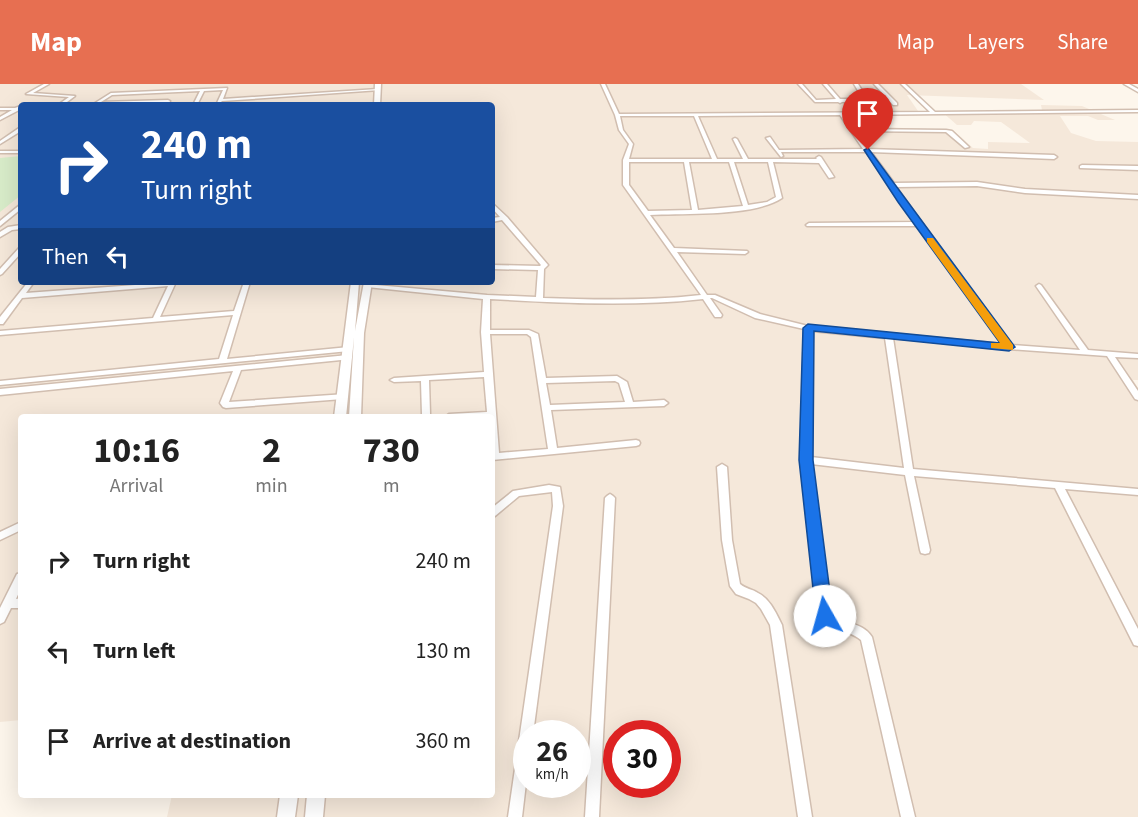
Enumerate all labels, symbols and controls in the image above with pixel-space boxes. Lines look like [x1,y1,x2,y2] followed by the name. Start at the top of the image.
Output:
[30,22,82,62] text: Map
[897,27,934,57] text: Map
[967,27,1024,57] text: Layers
[1057,27,1108,57] text: Share
[842,88,893,150] pin
[851,97,884,130] icon: arrive
[141,115,252,175] text: 240 m
[42,126,120,204] icon: right
[141,171,252,210] text: Turn right
[101,240,134,273] icon: left
[42,241,89,273] text: Then
[93,425,180,476] text: 10:16
[262,425,281,476] text: 2
[363,425,420,476] text: 730
[110,472,163,500] text: Arrival
[255,472,288,500] text: min
[383,472,400,500] text: m
[42,545,75,578] icon: right
[93,545,190,577] text: Turn right
[416,545,471,577] text: 240 m
[793,584,857,648] position arrow
[42,635,75,668] icon: left
[93,635,175,667] text: Turn left
[416,635,471,667] text: 130 m
[603,720,681,798] speed limit sign: 30
[42,725,75,758] icon: arrive
[93,725,291,757] text: Arrive at destination
[416,725,471,757] text: 360 m
[536,730,568,773] text: 26
[535,764,569,785] text: km/h

